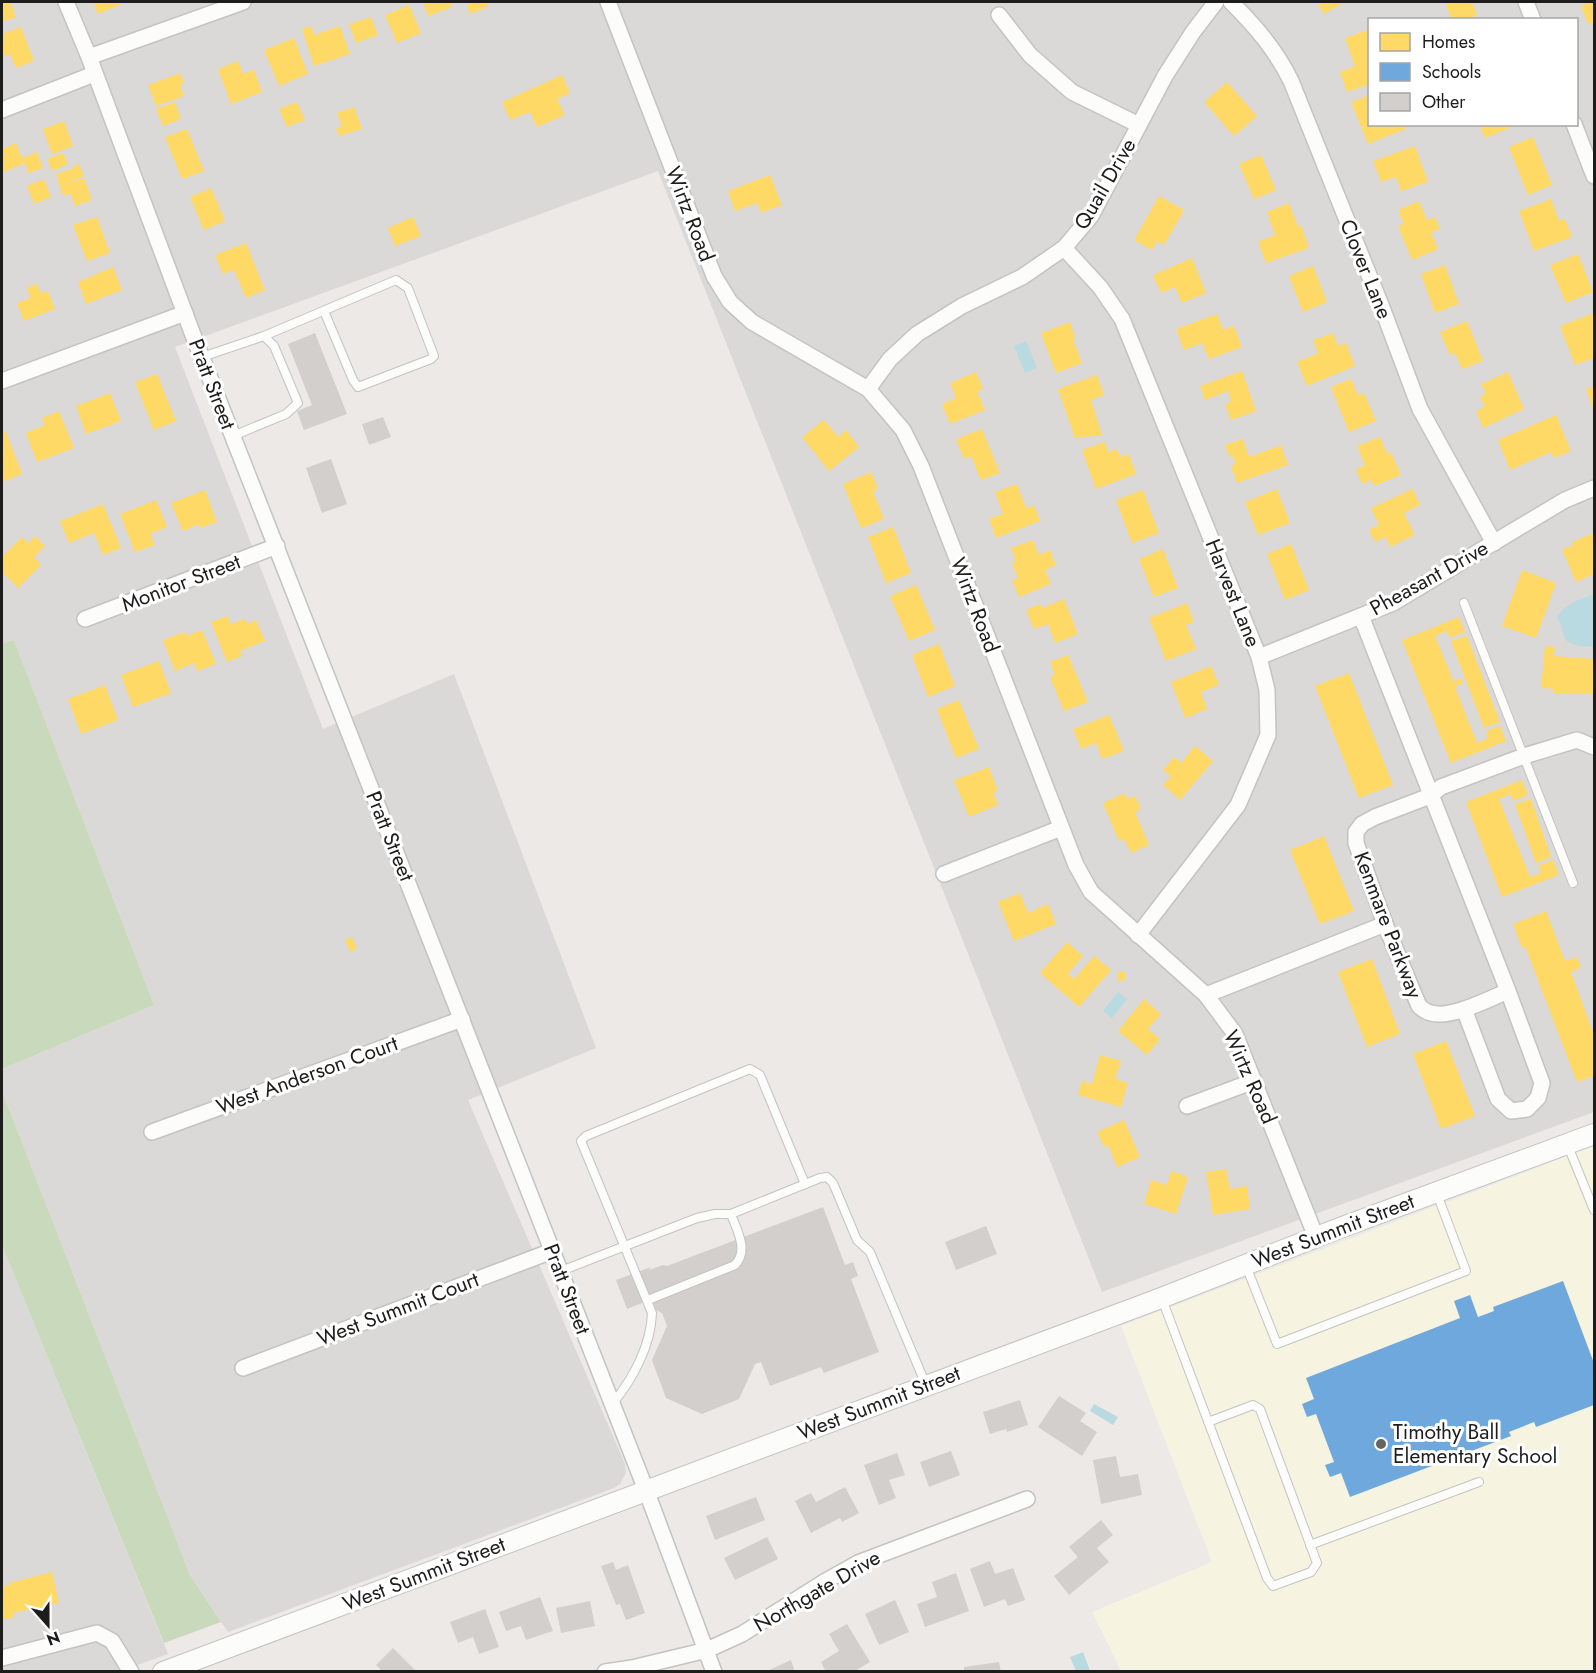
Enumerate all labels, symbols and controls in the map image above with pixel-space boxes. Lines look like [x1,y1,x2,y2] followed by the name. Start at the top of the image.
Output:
[1368,18,1578,126] legend
[1422,29,1475,55] text: Homes
[1422,59,1481,85] text: Schools
[1422,89,1466,115] text: Other
[1067,133,1143,235] street label: Quail Drive
[658,162,722,266] street label: Wirtz Road
[1332,215,1400,323] street label: Clover Lane
[181,334,243,434] street label: Pratt Street
[1364,533,1494,623] street label: Pheasant Drive
[1198,535,1268,652] street label: Harvest Lane
[117,547,245,619] street label: Monitor Street
[943,553,1007,657] street label: Wirtz Road
[358,786,422,886] street label: Pratt Street
[1346,847,1430,1003] street label: Kenmare Parkway
[1216,1025,1284,1129] street label: Wirtz Road
[212,1028,402,1122] street label: West Anderson Court
[1247,1186,1419,1276] street label: West Summit Street
[536,1239,598,1339] street label: Pratt Street
[313,1264,483,1354] street label: West Summit Court
[793,1358,965,1448] street label: West Summit Street
[1393,1417,1557,1471] place label: Timothy Ball Elementary School
[1374,1437,1388,1451] marker: Timothy Ball Elementary School
[338,1529,510,1619] street label: West Summit Street
[748,1542,886,1639] street label: Northgate Drive
[18,1595,78,1655] north arrow
[43,1626,63,1652] text: N

